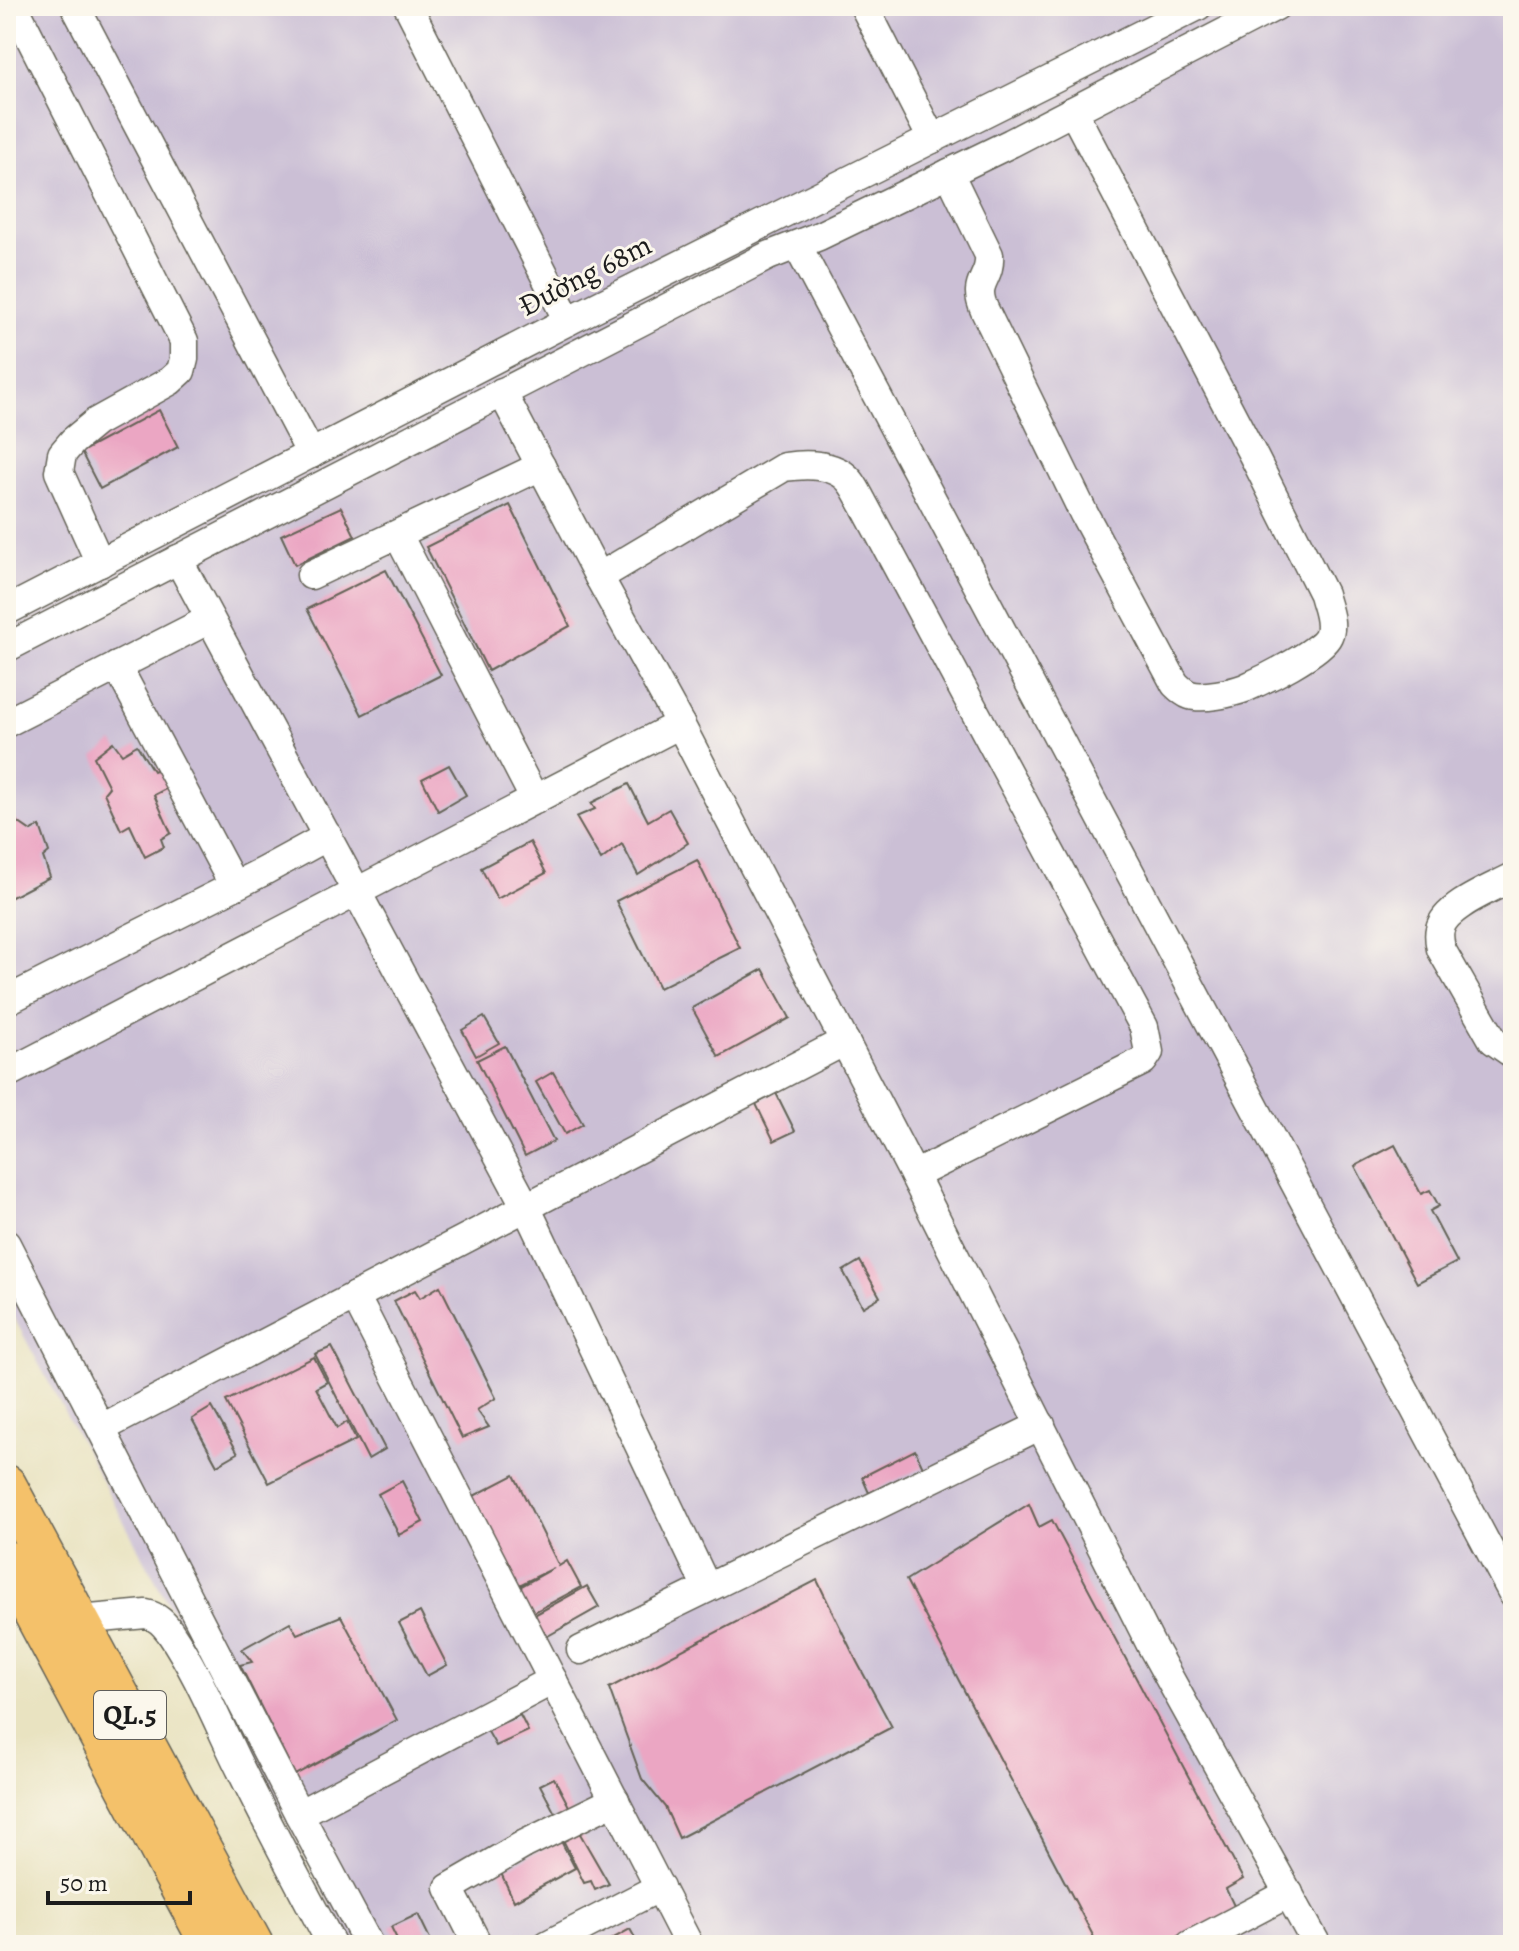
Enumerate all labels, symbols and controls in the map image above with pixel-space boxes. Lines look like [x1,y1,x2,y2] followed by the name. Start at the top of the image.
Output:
[512,224,658,326] street label: Đường 68m
[94,1691,166,1739] road number: QL.5
[48,1855,190,1905] scale bar
[60,1867,108,1899] text: 50 m

